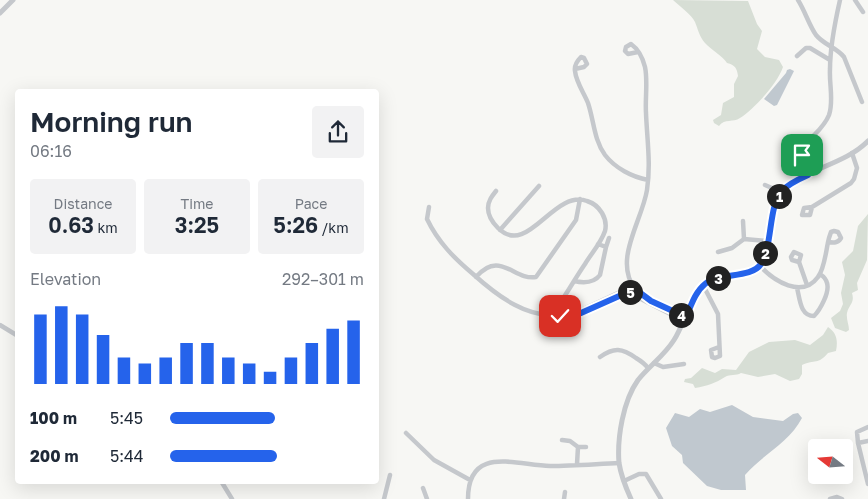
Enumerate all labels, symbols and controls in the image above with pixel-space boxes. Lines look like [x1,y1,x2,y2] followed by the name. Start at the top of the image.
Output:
[30,105,193,138] text: Morning run
[312,106,364,158] button: share
[781,134,823,176] pin
[30,141,72,161] text: 06:16
[788,141,816,169] icon: arrive
[766,184,792,208] pin: 1
[776,188,783,205] text: 1
[54,195,112,212] text: Distance
[181,195,213,212] text: Time
[295,195,327,212] text: Pace
[48,212,94,238] text: 0.63
[175,212,219,238] text: 3:25
[273,212,318,238] text: 5:26
[94,219,118,236] text: km
[318,219,349,236] text: /km
[752,240,778,266] pin: 2
[761,245,770,262] text: 2
[706,266,730,290] pin: 3
[30,269,101,289] text: Elevation
[282,269,364,289] text: 292–301 m
[714,270,723,287] text: 3
[618,280,642,304] pin: 5
[626,284,635,301] text: 5
[539,295,581,337] pin
[546,302,574,330] icon: check
[668,302,694,328] pin: 4
[677,307,686,324] text: 4
[30,408,77,428] text: 100 m
[110,408,143,428] text: 5:45
[808,439,852,484] north arrow
[808,439,853,484] map controls
[30,446,79,466] text: 200 m
[110,446,144,466] text: 5:44

